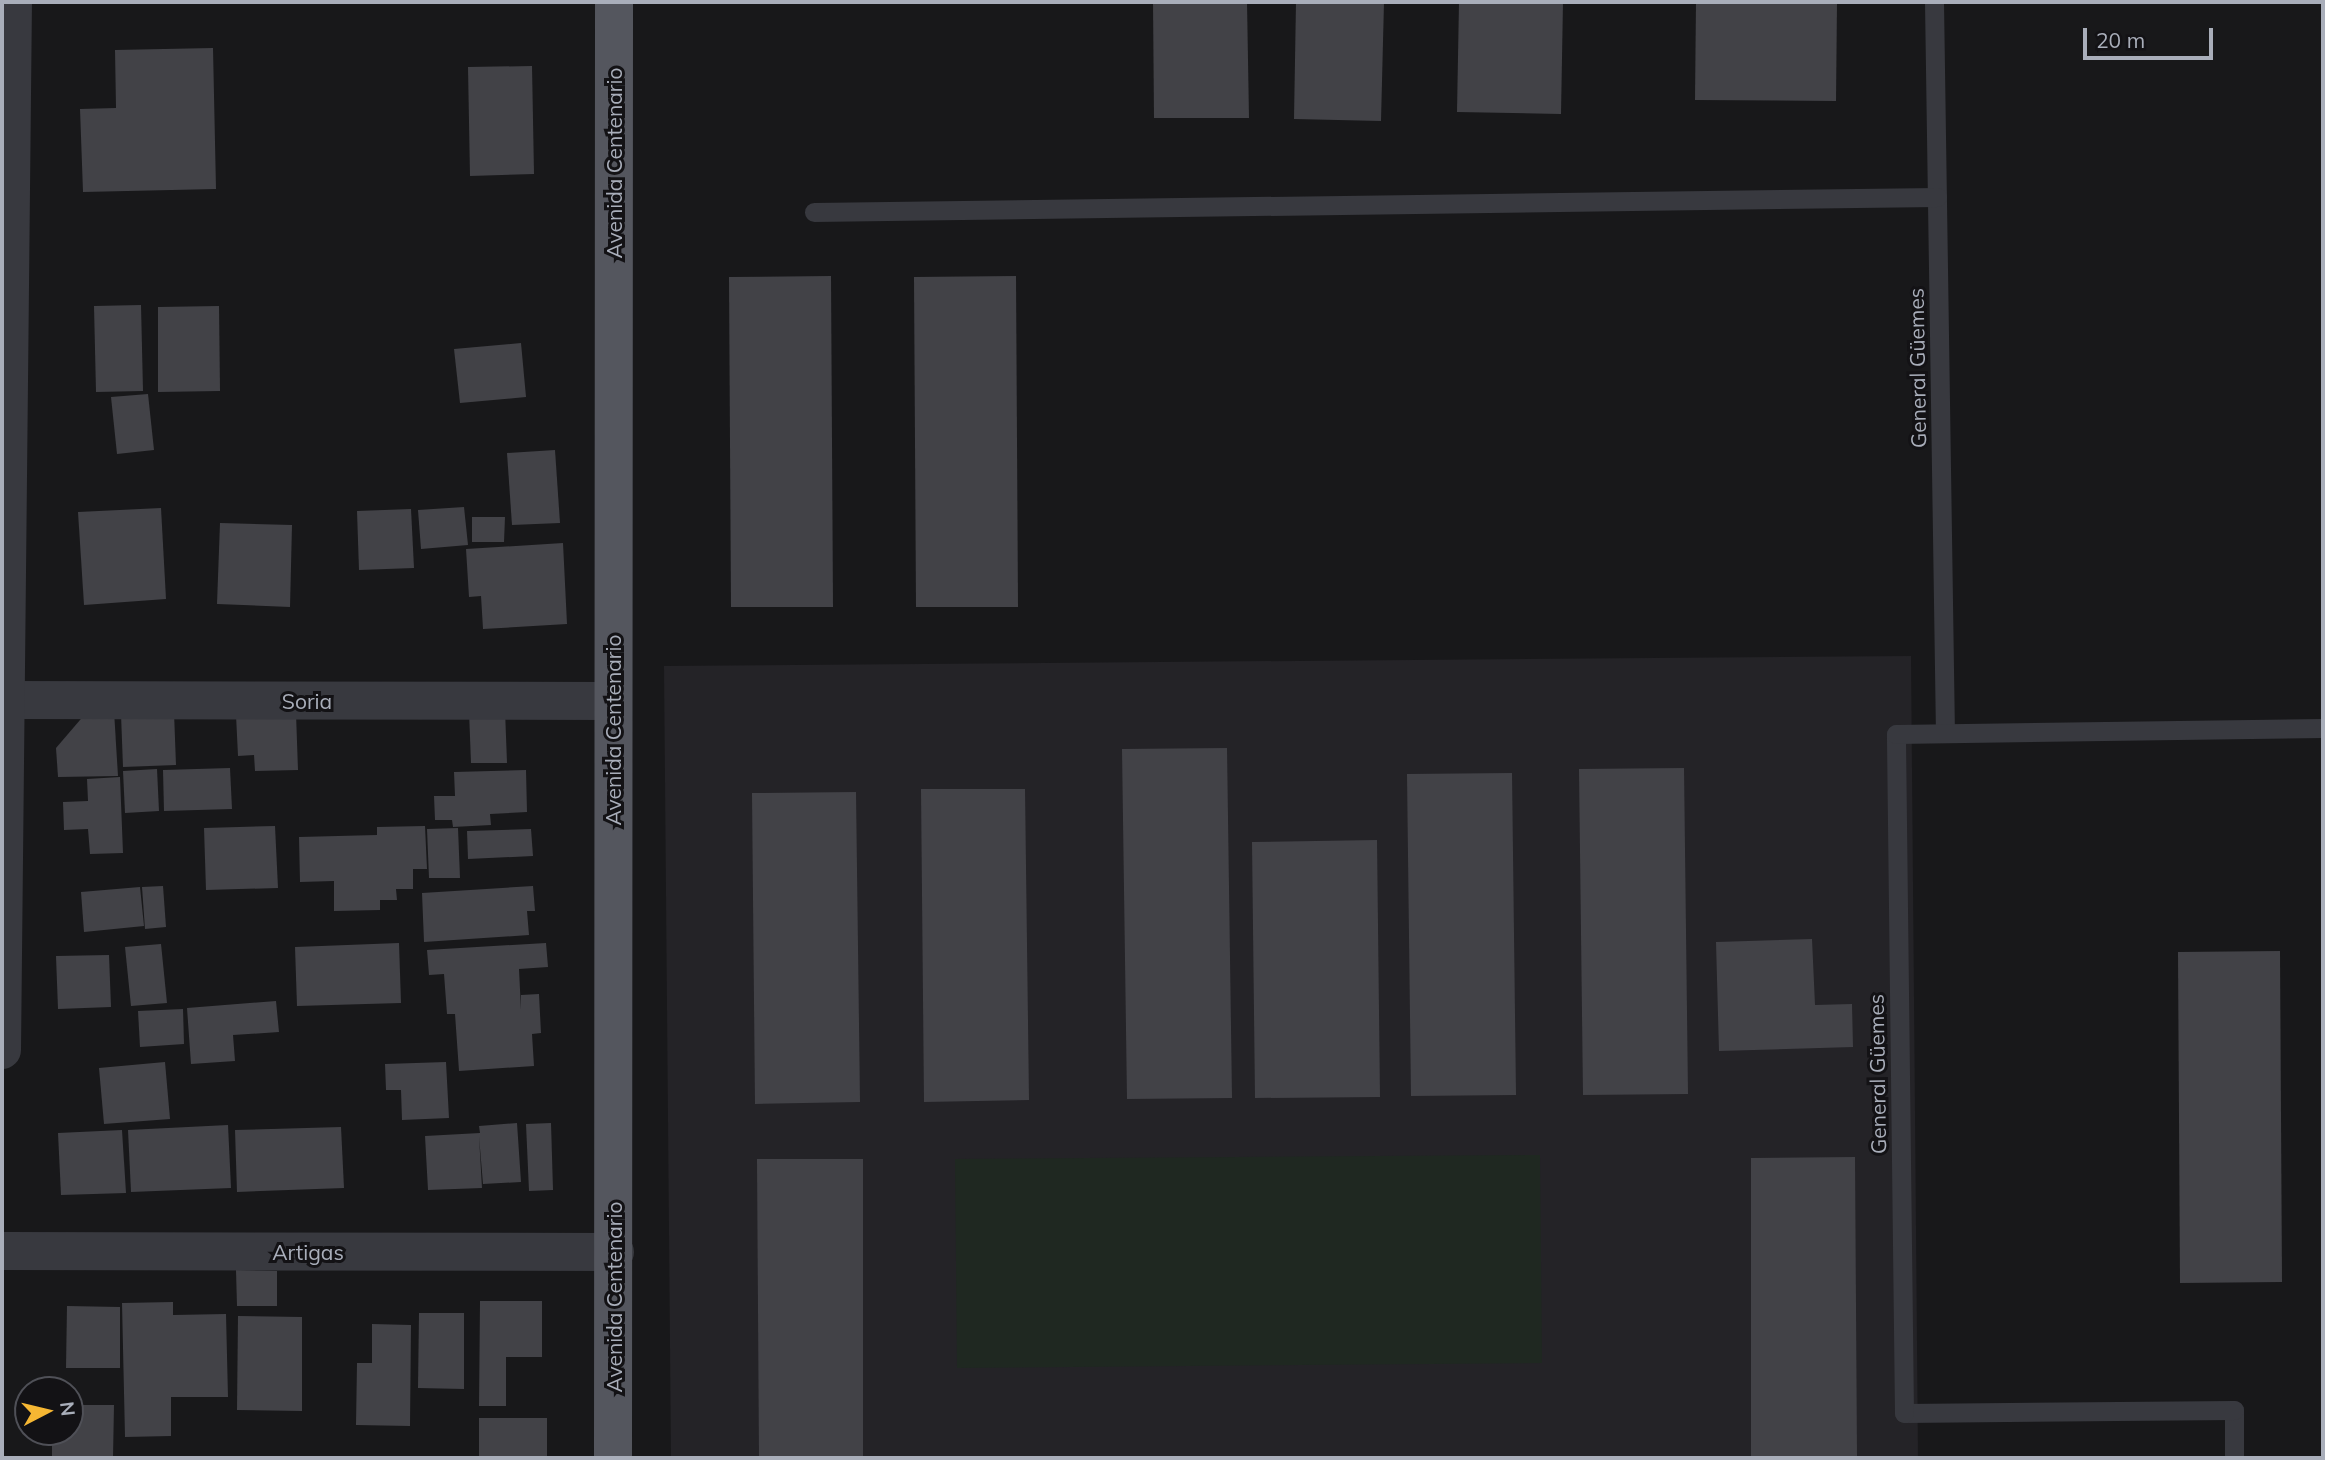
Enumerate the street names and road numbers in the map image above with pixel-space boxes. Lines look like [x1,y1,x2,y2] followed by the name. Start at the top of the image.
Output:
[601,68,627,258] street label: Avenida Centenario
[1903,288,1931,448] street label: General Güemes
[600,635,626,825] street label: Avenida Centenario
[282,688,332,714] street label: Soria
[1863,994,1891,1154] street label: General Güemes
[601,1202,627,1392] street label: Avenida Centenario
[272,1239,344,1265] street label: Artigas

